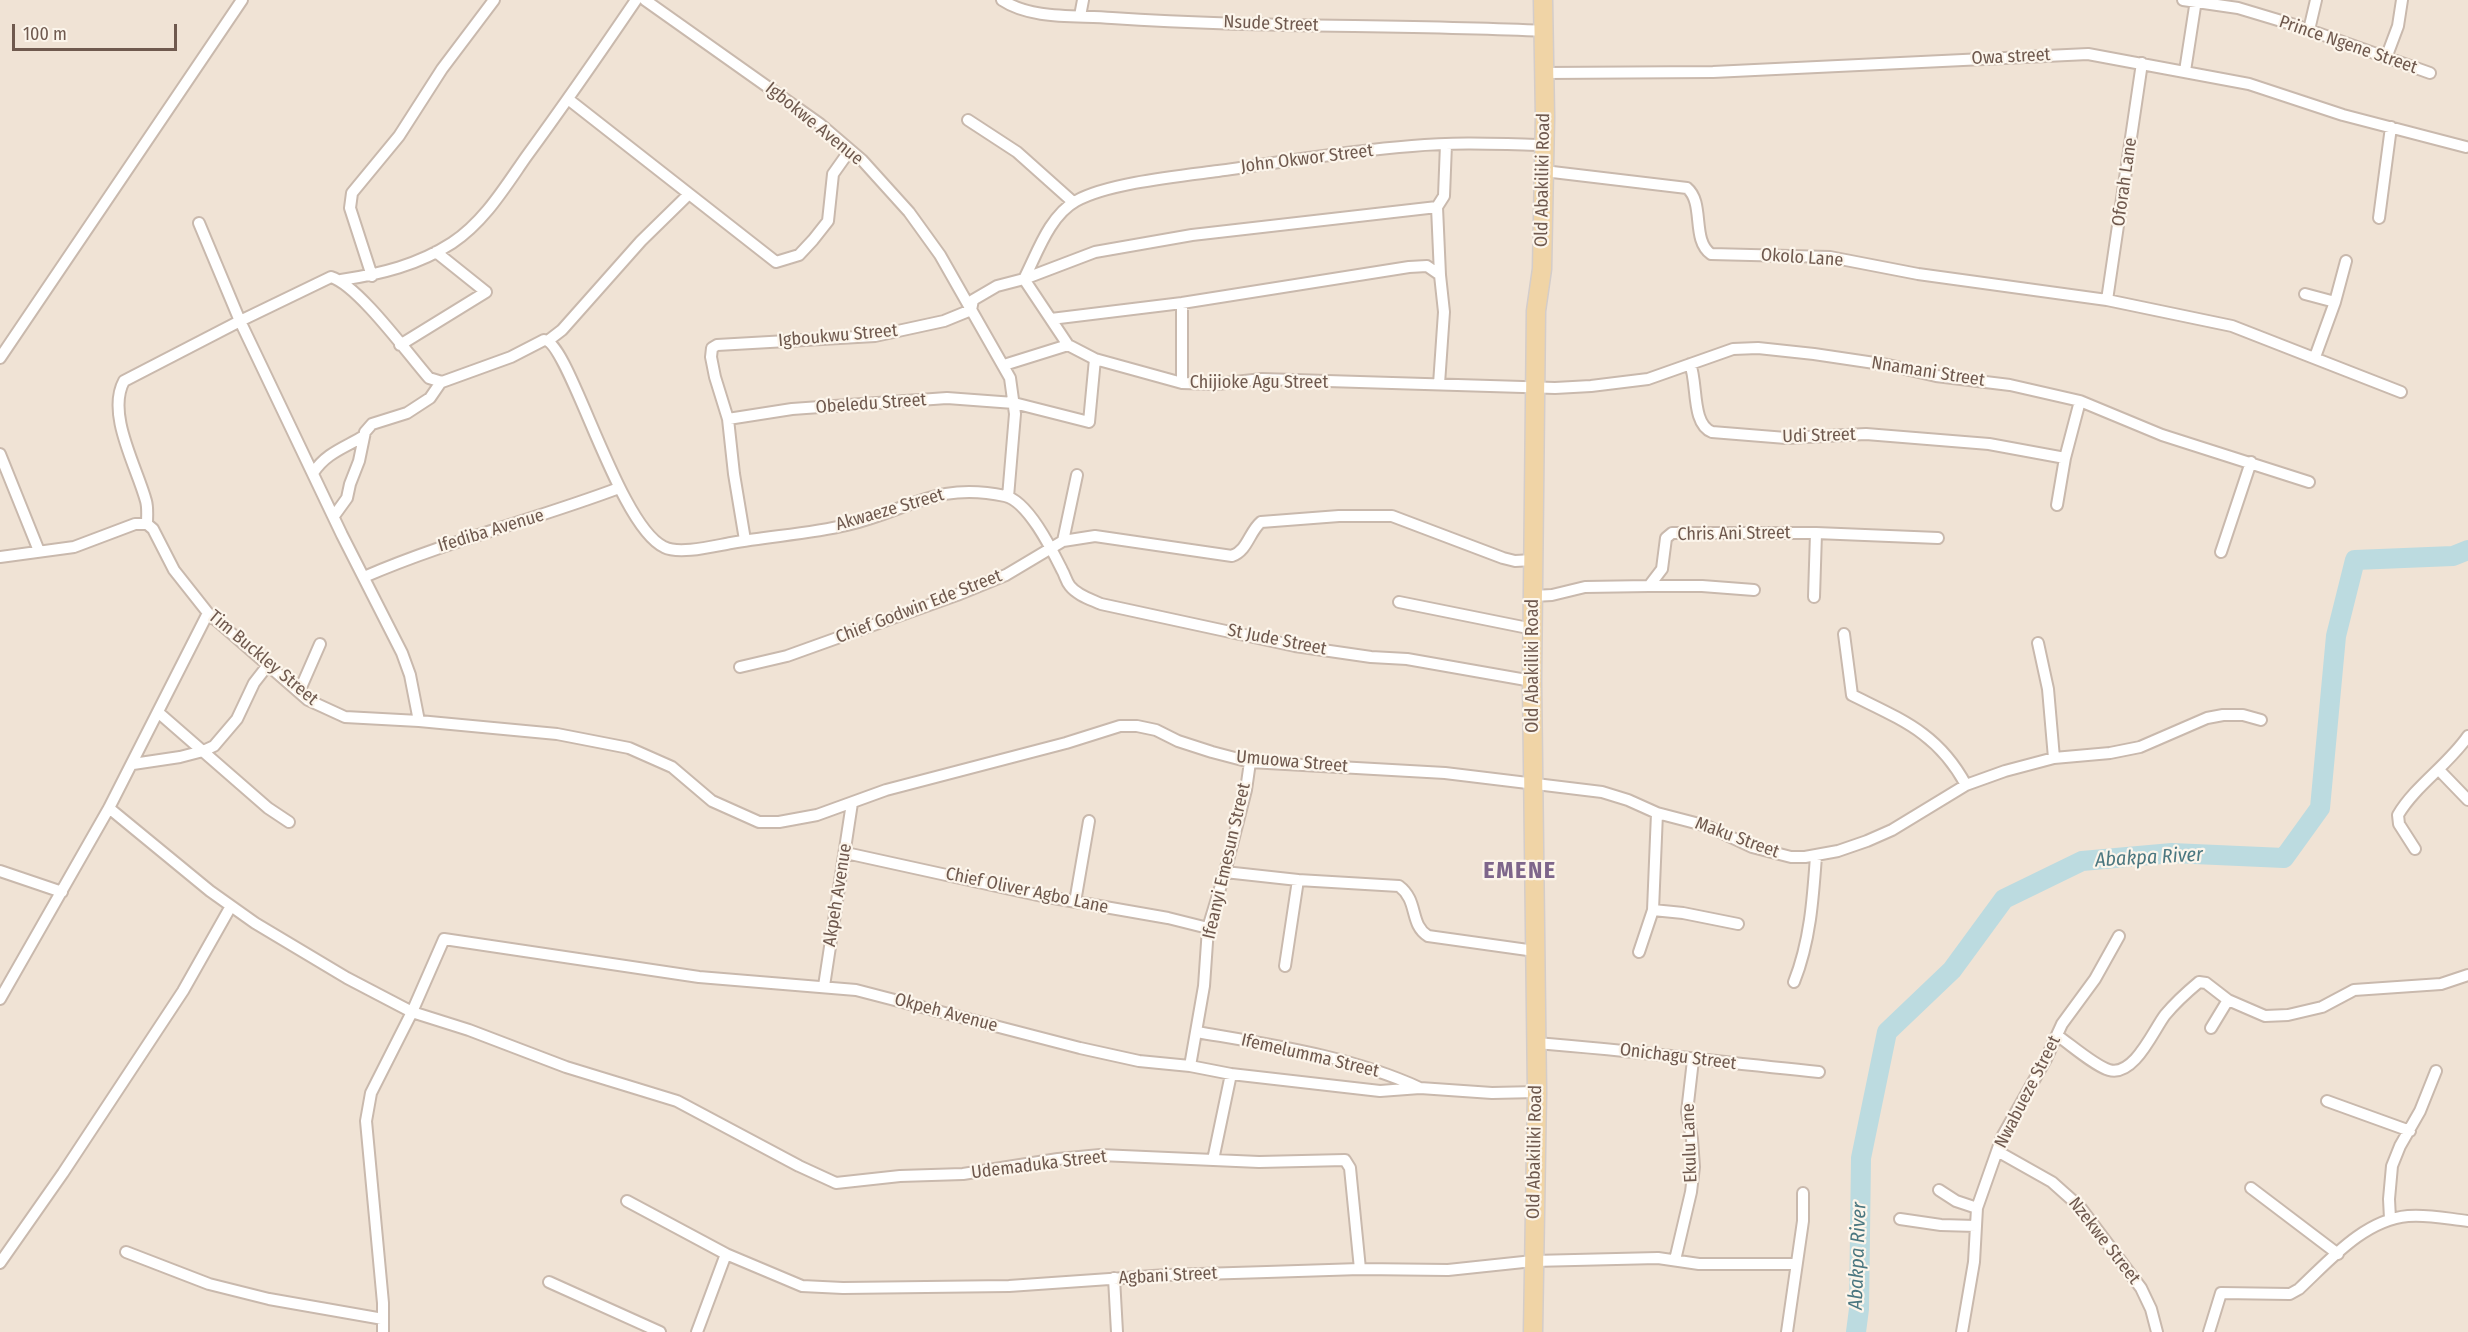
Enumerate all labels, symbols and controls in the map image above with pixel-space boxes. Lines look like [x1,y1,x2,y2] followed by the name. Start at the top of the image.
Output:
[2276,11,2420,79] street label: Prince Ngene Street
[15,12,180,50] scale bar
[1223,12,1319,36] street label: Nsude Street
[23,23,67,45] text: 100 m
[1971,44,2051,70] street label: Owa street
[761,78,867,170] street label: Igbokwe Avenue
[1531,113,1555,247] street label: Old Abakiliki Road
[2108,136,2142,228] street label: Oforah Lane
[1240,140,1374,178] street label: John Okwor Street
[1760,244,1844,272] street label: Okolo Lane
[777,320,899,352] street label: Igboukwu Street
[1870,352,1986,392] street label: Nnamani Street
[1190,372,1328,394] street label: Chijioke Agu Street
[815,389,927,419] street label: Obeledu Street
[1782,424,1856,448] street label: Udi Street
[833,484,947,536] street label: Akwaeze Street
[435,505,547,557] street label: Ifediba Avenue
[1677,522,1791,546] street label: Chris Ani Street
[833,565,1005,649] street label: Chief Godwin Ede Street
[1522,599,1544,733] street label: Old Abakiliki Road
[204,606,322,710] street label: Tim Buckley Street
[1226,620,1328,660] street label: St Jude Street
[1235,746,1349,778] street label: Umuowa Street
[1199,781,1255,941] street label: Ifeanyi Emesun Street
[1692,813,1782,863] street label: Maku Street
[819,842,857,948] street label: Akpeh Avenue
[2095,843,2203,873] water label: Abakpa River
[1483,857,1557,885] district label: EMENE
[944,863,1110,919] street label: Chief Oliver Agbo Lane
[892,989,1000,1037] street label: Okpeh Avenue
[1239,1030,1381,1082] street label: Ifemelumma Street
[1990,1032,2066,1152] street label: Nwabueze Street
[1618,1039,1738,1075] street label: Onichagu Street
[1523,1085,1547,1219] street label: Old Abakiliki Road
[1678,1103,1702,1183] street label: Ekulu Lane
[970,1146,1108,1184] street label: Udemaduka Street
[2063,1193,2145,1289] street label: Nzekwe Street
[1844,1202,1872,1310] water label: Abakpa River
[1118,1263,1218,1289] street label: Agbani Street

